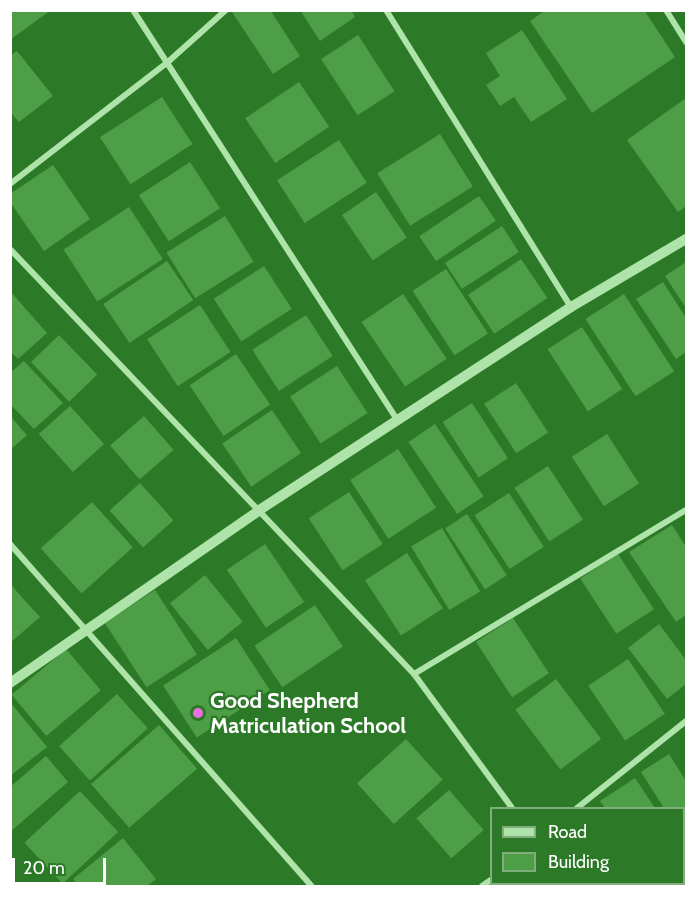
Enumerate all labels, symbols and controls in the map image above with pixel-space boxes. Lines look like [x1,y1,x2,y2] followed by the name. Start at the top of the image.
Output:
[210,687,406,738] place label: Good Shepherd Matriculation School
[191,706,205,720] marker: Good Shepherd Matriculation School
[490,807,685,885] legend
[548,821,587,843] text: Road
[15,846,110,884] scale bar
[548,851,609,873] text: Building
[23,857,65,879] text: 20 m

